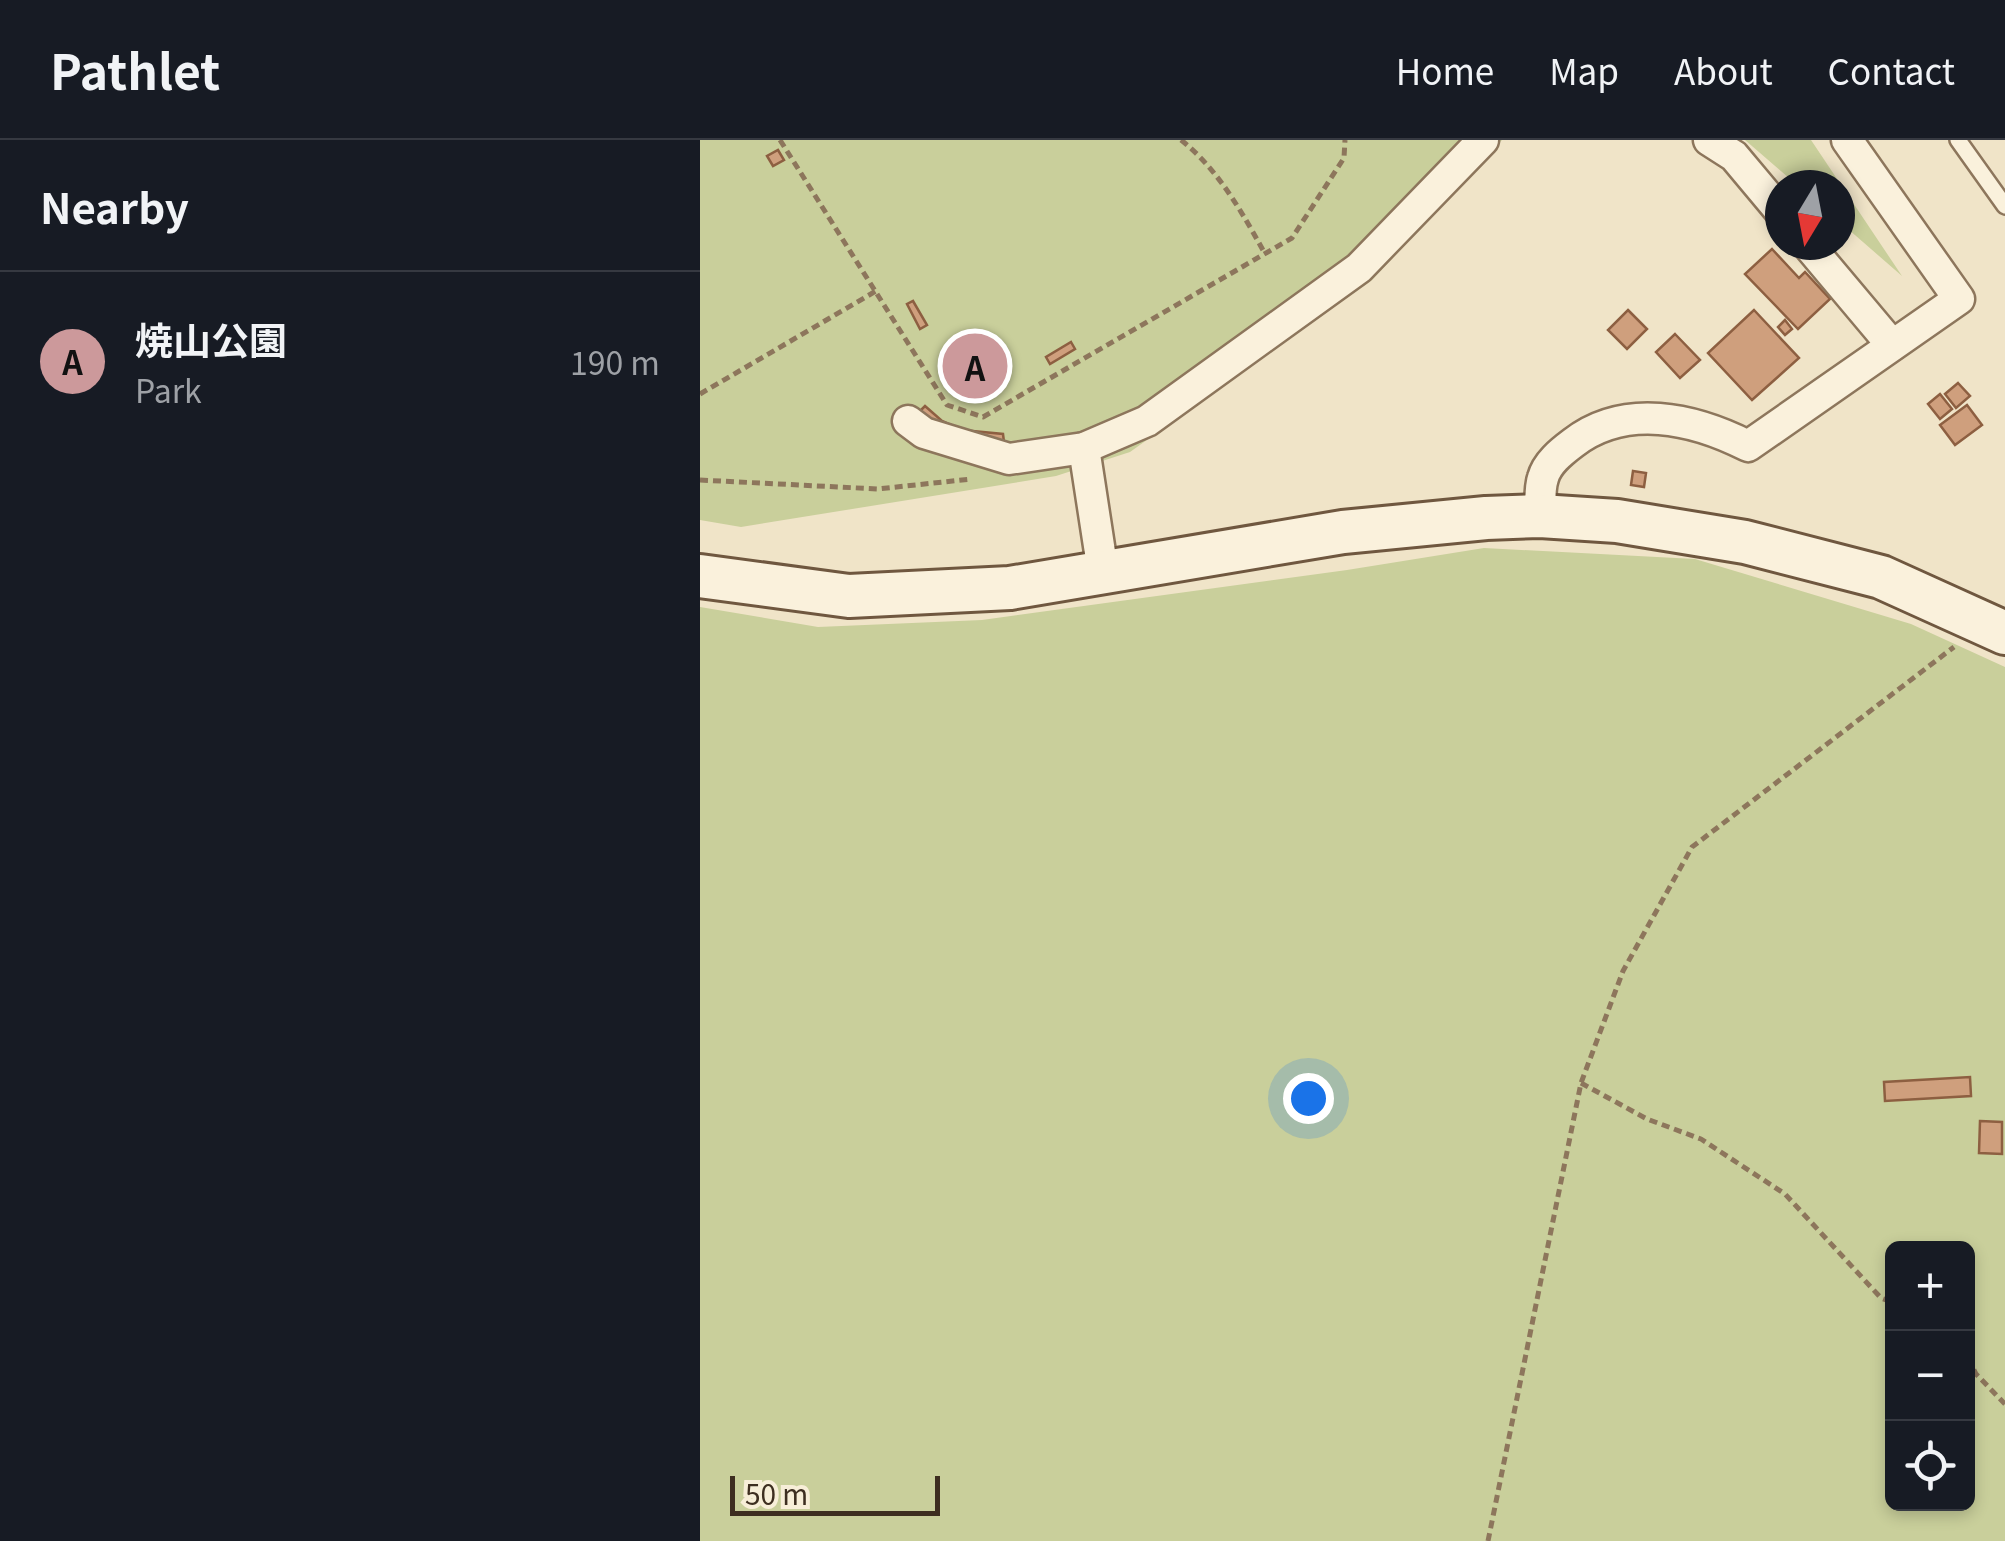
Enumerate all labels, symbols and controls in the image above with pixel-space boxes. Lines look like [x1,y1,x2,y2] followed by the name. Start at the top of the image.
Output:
[50,34,220,104] text: Pathlet
[1396,44,1494,95] text: Home
[1549,44,1619,95] text: Map
[1674,44,1773,95] text: About
[1828,44,1955,95] text: Contact
[1765,170,1855,260] north arrow
[40,175,189,236] text: Nearby
[135,311,287,366] text: 焼山公園
[942,328,1008,404] pin: A
[62,338,83,384] text: A
[570,338,660,384] text: 190 m
[135,366,202,412] text: Park
[1283,1073,1334,1124] your location
[1885,1241,1975,1511] map controls
[1885,1241,1975,1331] button: +
[1885,1331,1975,1421] button: −
[1885,1421,1975,1511] button: locate
[730,1471,940,1516] scale bar
[745,1473,808,1513] text: 50 m

